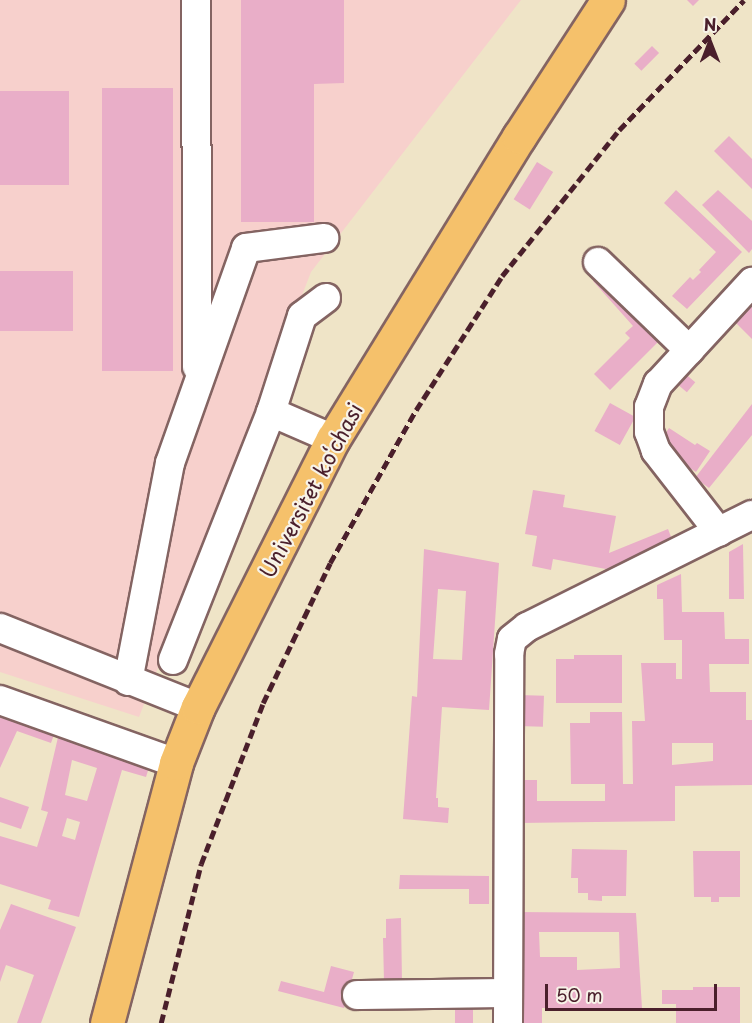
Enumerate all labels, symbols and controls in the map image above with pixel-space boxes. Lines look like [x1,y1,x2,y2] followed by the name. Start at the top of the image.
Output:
[680,12,740,72] north arrow
[704,12,716,36] text: N
[253,398,367,582] street label: Universitet kо‘chasi
[548,972,720,1010] scale bar
[556,981,603,1008] text: 50 m

